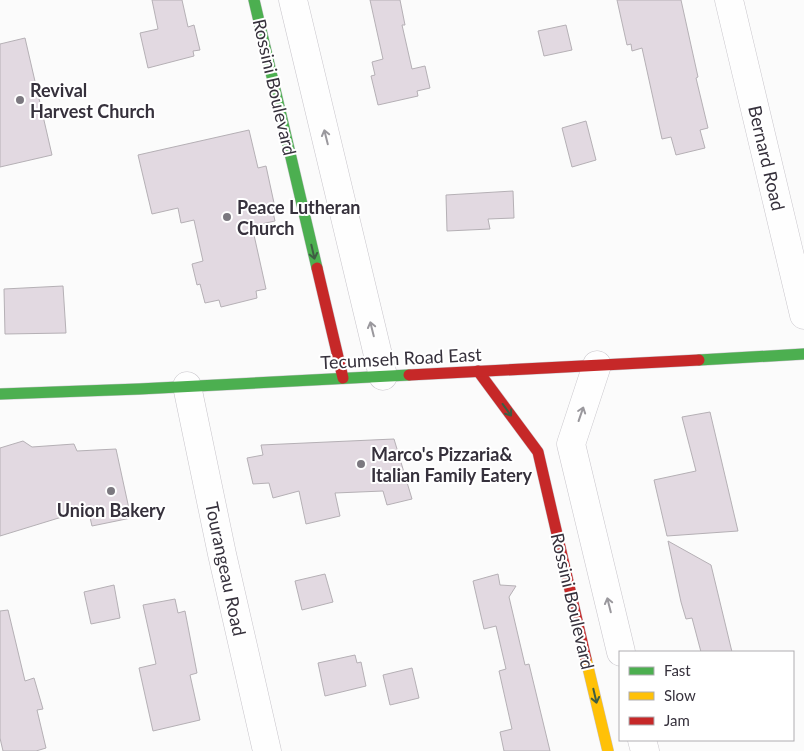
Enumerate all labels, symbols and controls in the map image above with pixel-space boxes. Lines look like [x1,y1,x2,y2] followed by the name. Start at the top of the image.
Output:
[249,17,301,157] street label: Rossini Boulevard
[30,79,155,122] place label: Revival Harvest Church
[14,94,26,106] marker: Revival Harvest Church
[744,103,790,213] street label: Bernard Road
[321,129,330,145] one-way arrow
[237,196,360,239] place label: Peace Lutheran Church
[221,211,233,223] marker: Peace Lutheran Church
[309,243,318,259] one-way arrow
[367,321,376,337] one-way arrow
[320,343,483,373] street label: Tecumseh Road East
[501,403,512,416] one-way arrow
[576,406,586,422] one-way arrow
[371,443,533,486] place label: Marco's Pizzaria& Italian Family Eatery
[355,458,367,470] marker: Marco's Pizzaria& Italian Family Eatery
[105,485,117,497] marker: Union Bakery
[57,499,166,521] place label: Union Bakery
[201,500,251,638] street label: Tourangeau Road
[547,531,599,671] street label: Rossini Boulevard
[604,597,613,613] one-way arrow
[619,651,794,741] legend
[664,661,691,679] text: Fast
[664,686,696,704] text: Slow
[591,687,600,703] one-way arrow
[664,711,690,729] text: Jam

